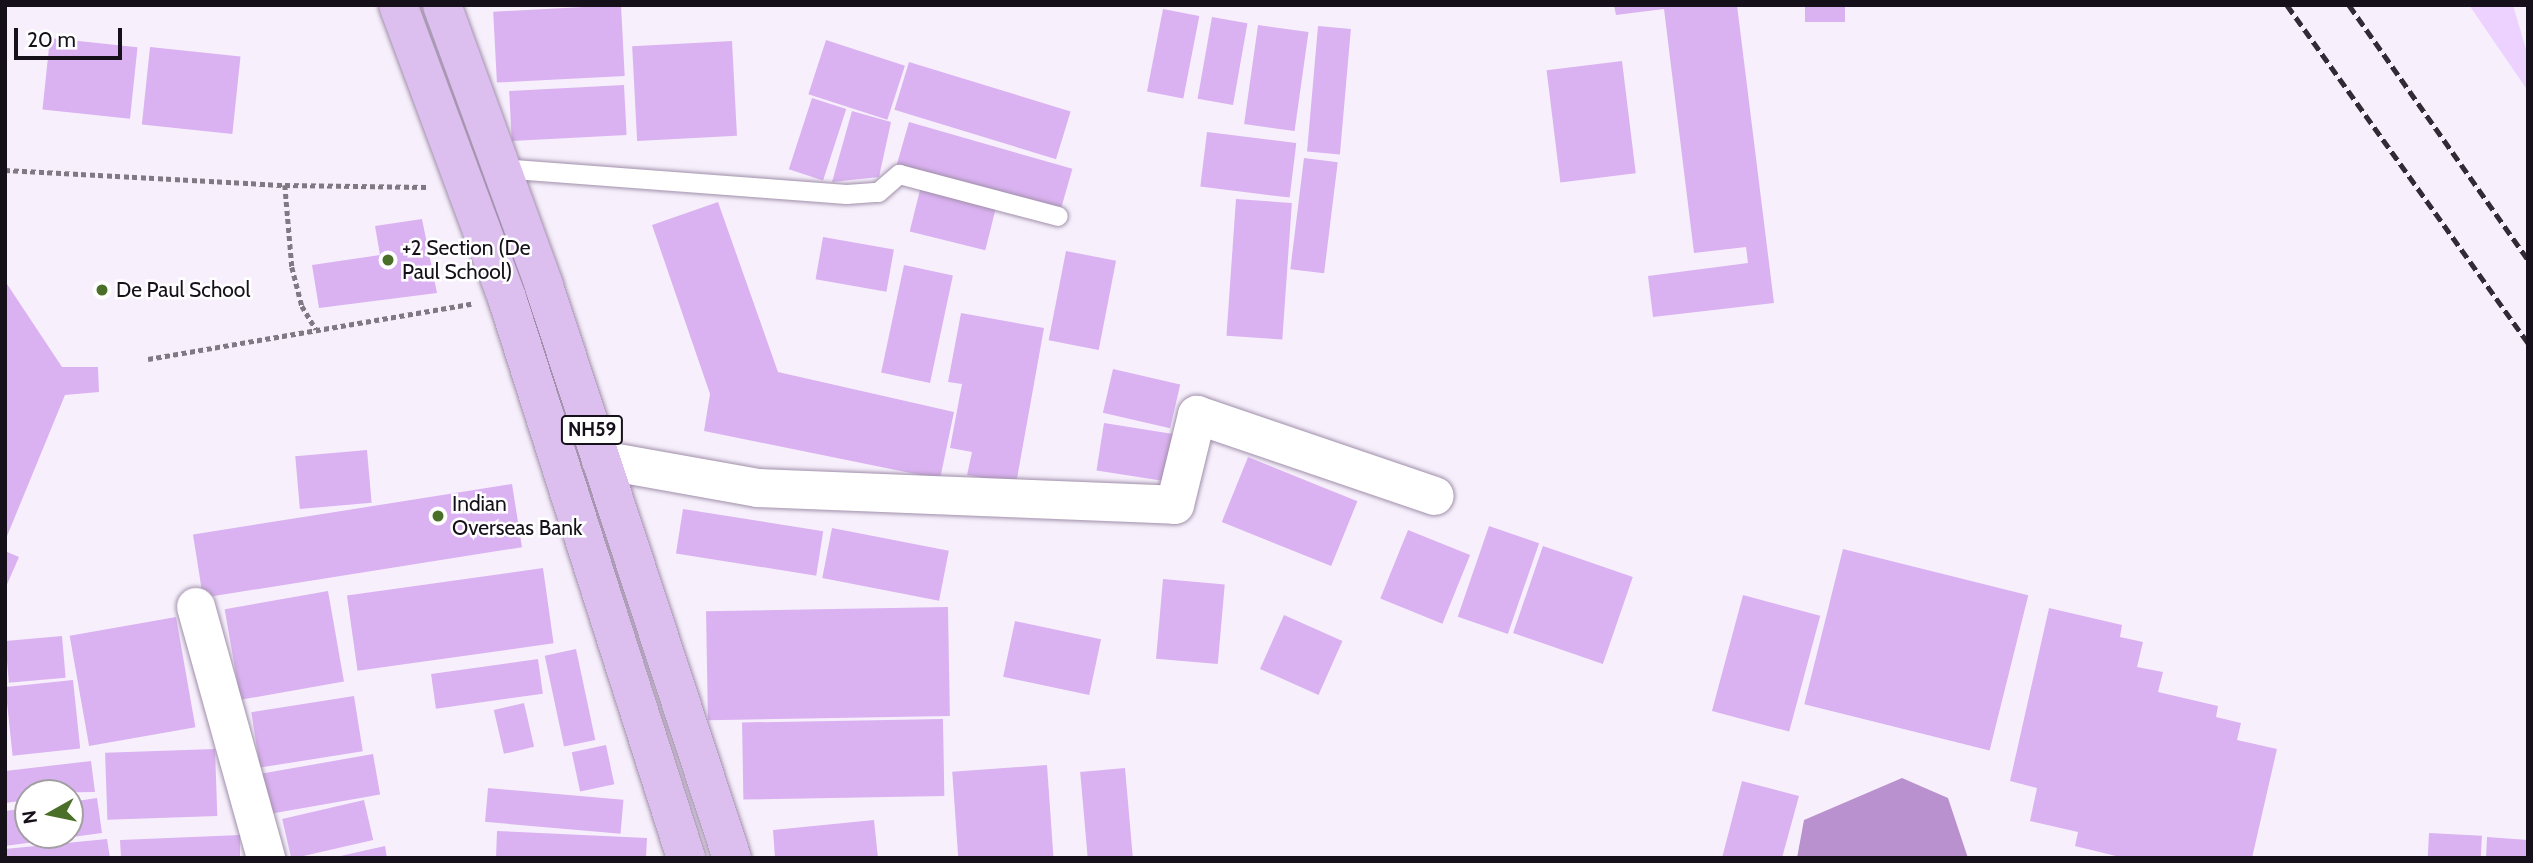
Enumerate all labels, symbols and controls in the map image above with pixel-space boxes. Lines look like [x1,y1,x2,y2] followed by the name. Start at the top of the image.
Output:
[18,14,126,58] scale bar
[27,27,76,52] text: 20 m
[402,235,530,285] place label: +2 Section (De Paul School)
[380,252,396,268] marker: +2 Section (De Paul School)
[116,277,250,303] place label: De Paul School
[94,282,110,298] marker: De Paul School
[560,414,624,446] road number: NH59
[452,491,582,541] place label: Indian Overseas Bank
[430,508,446,524] marker: Indian Overseas Bank
[14,779,84,849] north arrow
[17,809,42,825] text: N

